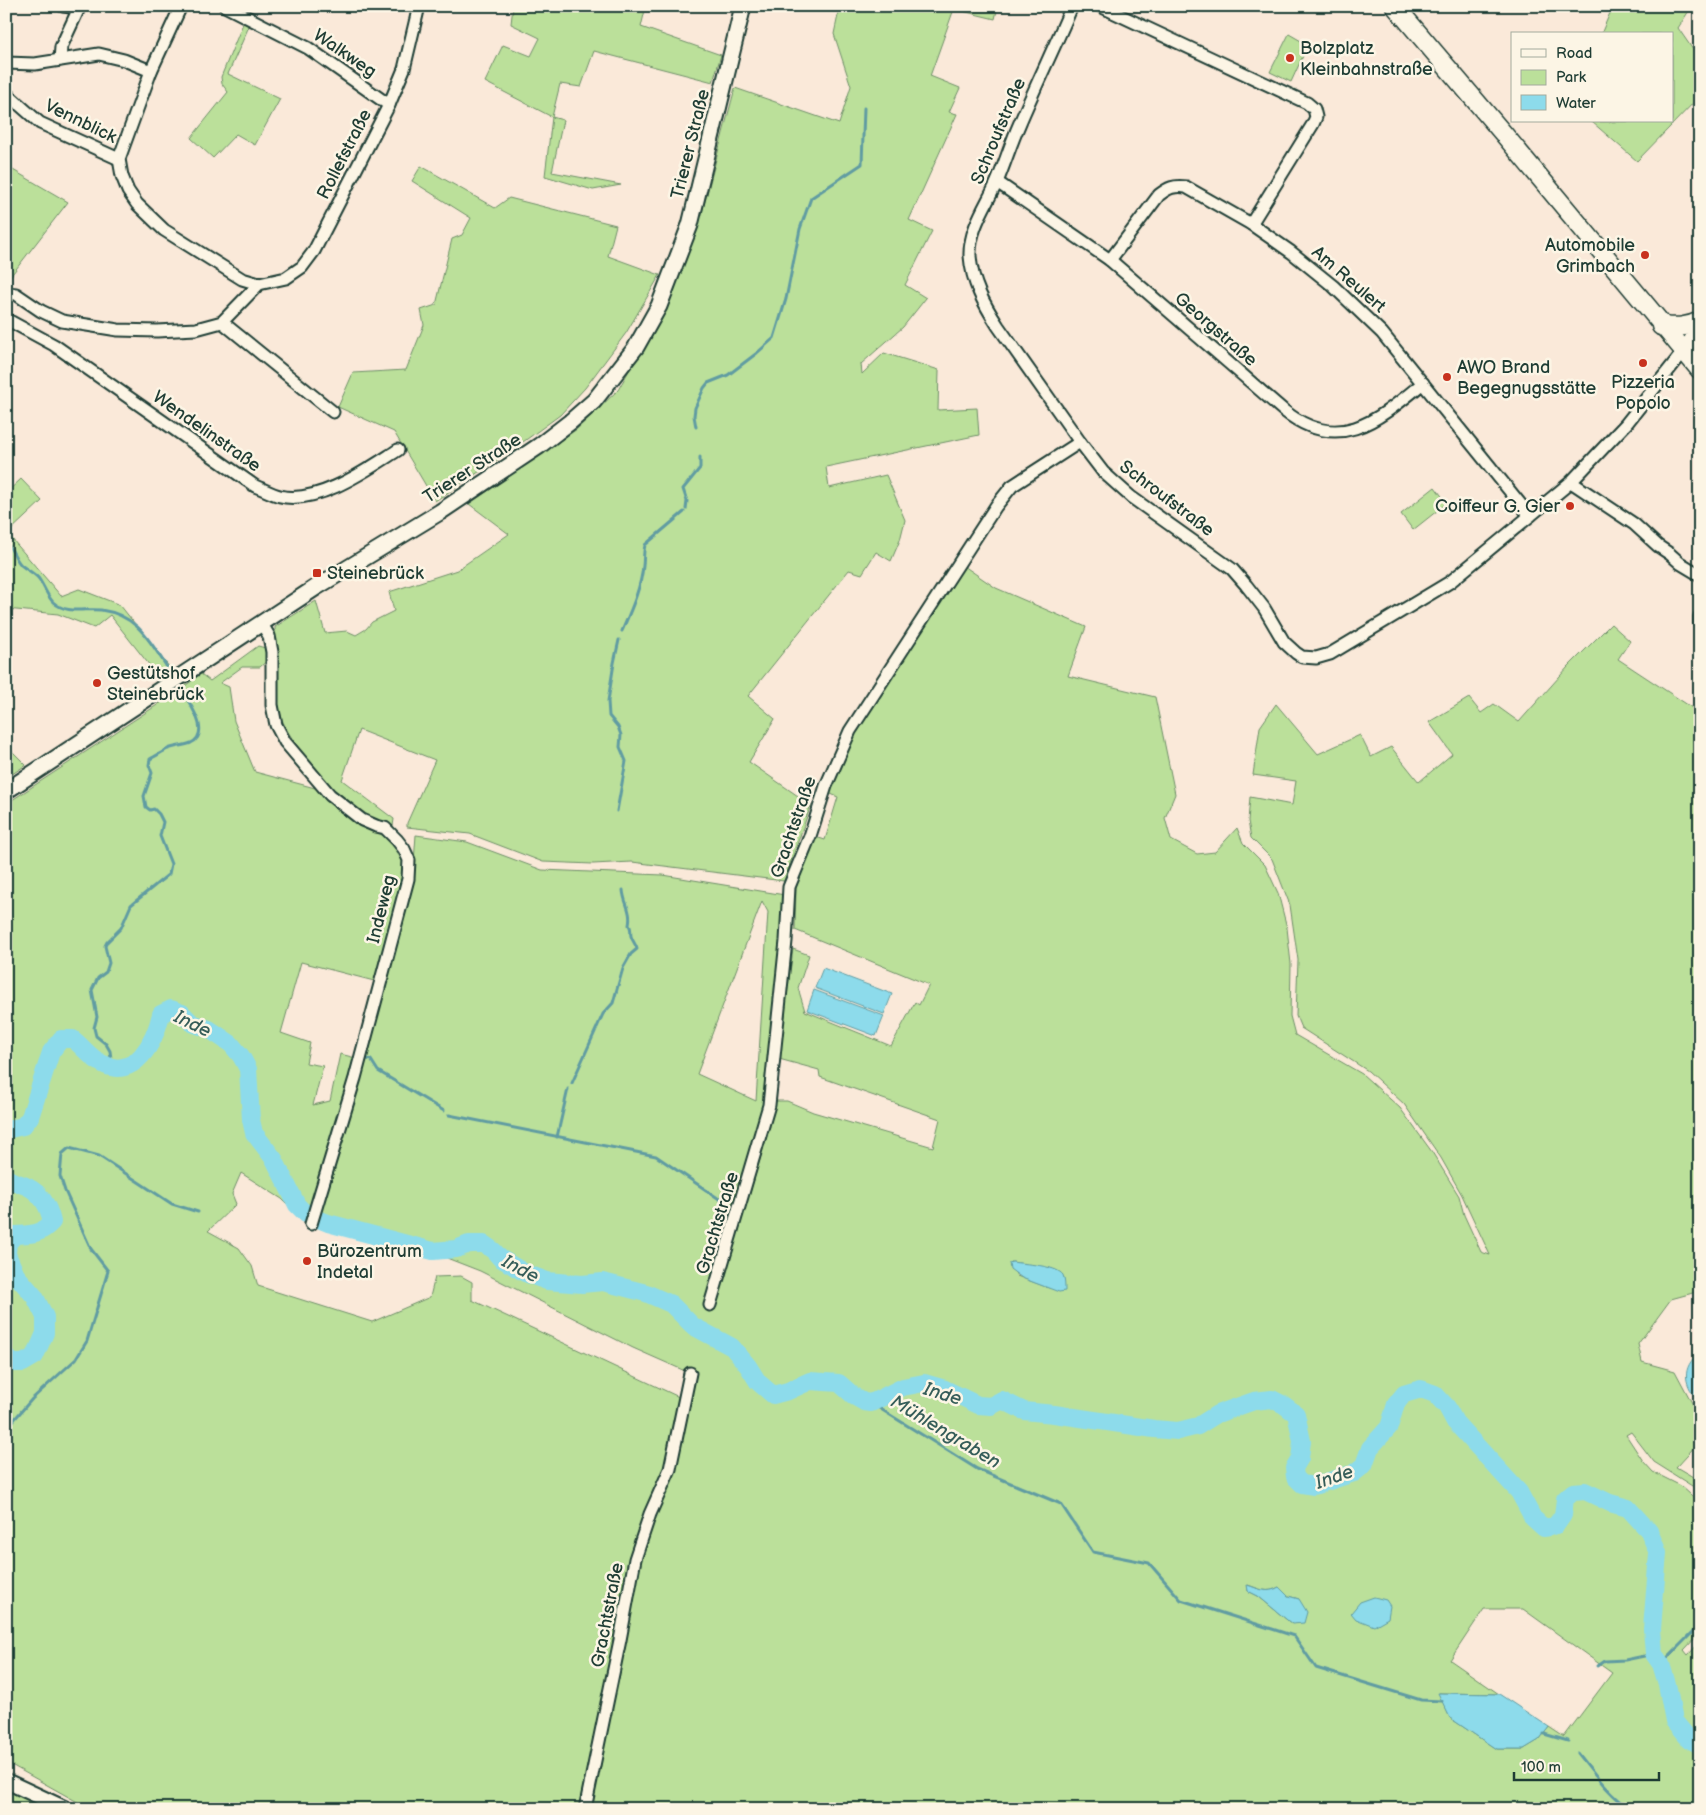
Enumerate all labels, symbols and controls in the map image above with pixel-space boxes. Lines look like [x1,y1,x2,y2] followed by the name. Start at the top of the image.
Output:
[309,25,380,82] street label: Walkweg
[1511,32,1674,122] legend
[1300,38,1433,80] place label: Bolzplatz Kleinbahnstraße
[1556,44,1592,63] text: Road
[1284,52,1296,64] marker: Bolzplatz Kleinbahnstraße
[1556,68,1587,87] text: Park
[967,75,1030,187] street label: Schroufstraße
[667,87,714,201] street label: Trierer Straße
[1556,94,1596,113] text: Water
[41,95,120,148] street label: Vennblick
[313,105,376,203] street label: Rollefstraße
[1545,235,1635,277] place label: Automobile Grimbach
[1307,242,1390,317] street label: Am Reulert
[1639,249,1651,261] marker: Automobile Grimbach
[1170,288,1261,371] street label: Georgstraße
[1457,357,1596,399] place label: AWO Brand Begegnugsstätte
[1637,357,1649,369] marker: Pizzeria Popolo
[1441,371,1453,383] marker: AWO Brand Begegnugsstätte
[1611,372,1675,414] place label: Pizzeria Popolo
[149,386,265,477] street label: Wendelinstraße
[419,429,525,508] street label: Trierer Straße
[1115,456,1218,541] street label: Schroufstraße
[1435,496,1560,517] place label: Coiffeur G. Gier
[1564,500,1576,512] marker: Coiffeur G. Gier
[327,563,424,584] place label: Steinebrück
[311,567,323,579] marker: Steinebrück
[107,663,204,705] place label: Gestütshof Steinebrück
[91,677,103,689] marker: Gestütshof Steinebrück
[766,773,821,881] street label: Grachtstraße
[363,873,400,945] street label: Indeweg
[169,1005,215,1043] water label: Inde
[692,1169,743,1277] street label: Grachtstraße
[317,1241,422,1283] place label: Bürozentrum Indetal
[497,1250,543,1289] water label: Inde
[301,1255,313,1267] marker: Bürozentrum Indetal
[920,1378,964,1411] water label: Inde
[886,1391,1004,1474] water label: Mühlengraben
[1312,1460,1356,1495] water label: Inde
[587,1561,628,1669] street label: Grachtstraße
[1514,1750,1658,1782] scale bar
[1521,1758,1561,1777] text: 100 m

